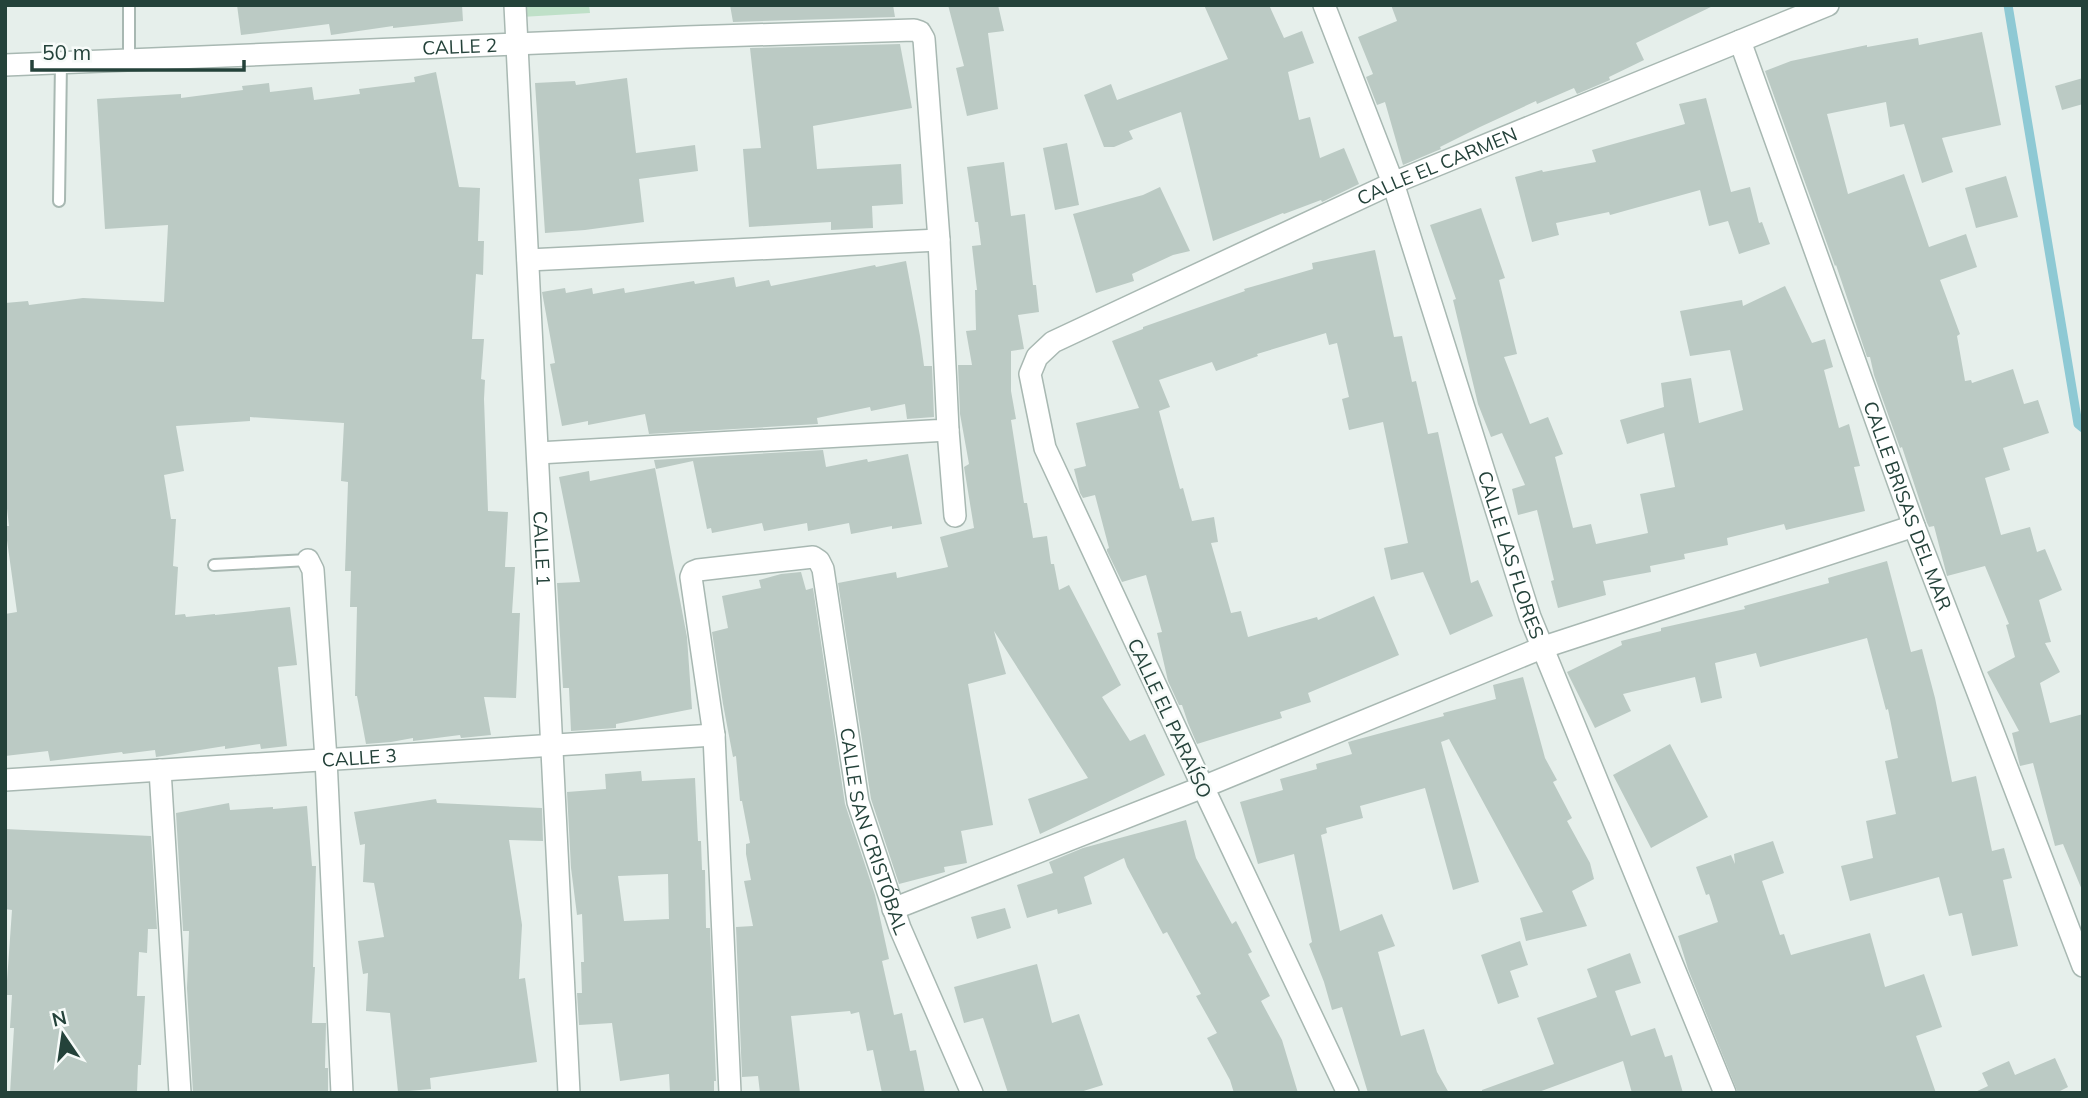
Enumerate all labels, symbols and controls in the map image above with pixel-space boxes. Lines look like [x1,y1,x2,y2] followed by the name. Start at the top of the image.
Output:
[32,28,243,72] scale bar
[422,33,498,60] street label: CALLE 2
[42,39,91,65] text: 50 m
[1353,122,1521,210] street label: CALLE EL CARMEN
[1858,398,1957,614] street label: CALLE BRISAS DEL MAR
[1473,468,1550,642] street label: CALLE LAS FLORES
[528,510,556,586] street label: CALLE 1
[1123,634,1217,802] street label: CALLE EL PARAÍSO
[835,726,914,939] street label: CALLE SAN CRISTÓBAL
[321,743,397,772] street label: CALLE 3
[28,1000,98,1070] north arrow
[49,1005,69,1032] text: N

